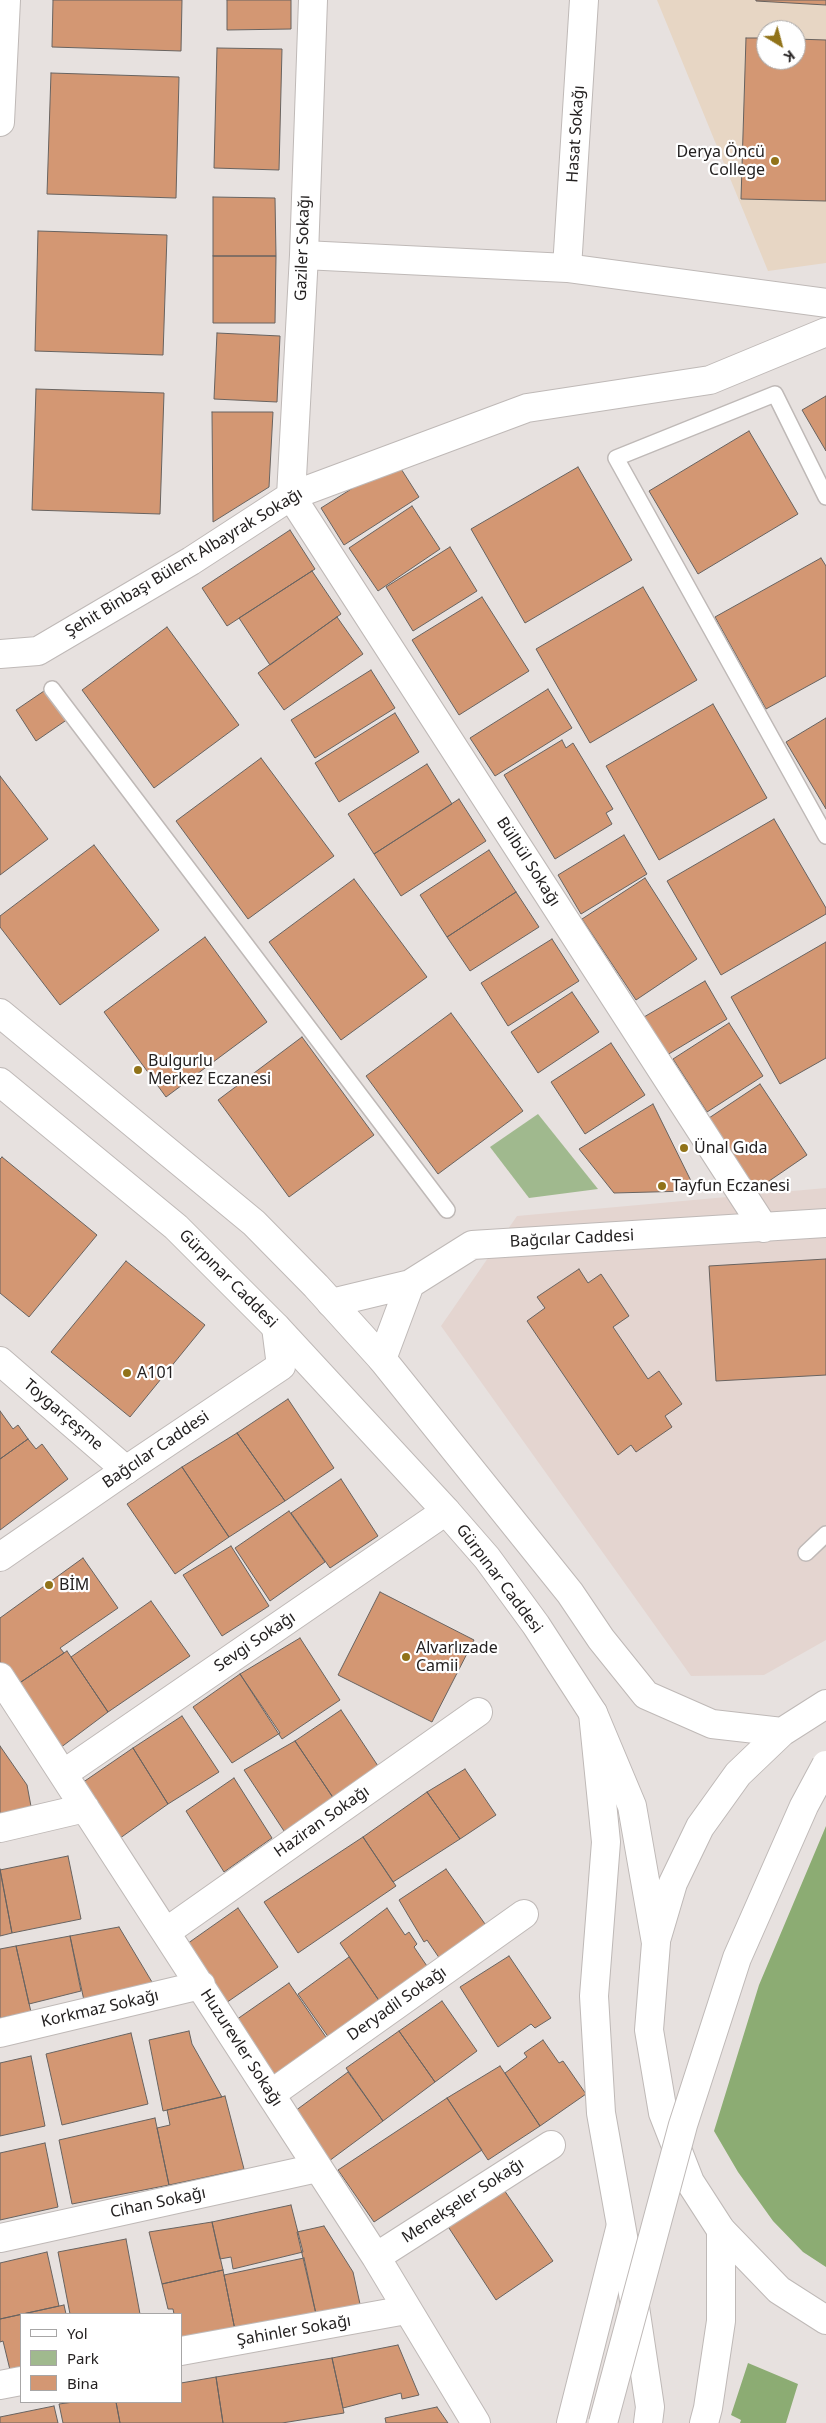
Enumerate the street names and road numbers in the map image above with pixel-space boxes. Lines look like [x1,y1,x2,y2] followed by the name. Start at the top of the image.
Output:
[563,85,589,183] street label: Hasat Sokağı
[292,195,314,301] street label: Gaziler Sokağı
[62,484,306,642] street label: Şehit Binbaşı Bülent Albayrak Sokağı
[492,814,564,910] street label: Bülbül Sokağı
[175,1226,281,1332] street label: Gürpınar Caddesi
[509,1226,635,1252] street label: Bağcılar Caddesi
[19,1375,107,1455] street label: Toygarçeşme
[99,1407,213,1493] street label: Bağcılar Caddesi
[452,1521,546,1637] street label: Gürpınar Caddesi
[211,1608,299,1676] street label: Sevgi Sokağı
[271,1782,373,1862] street label: Haziran Sokağı
[344,1963,450,2045] street label: Deryadil Sokağı
[39,1986,161,2032] street label: Korkmaz Sokağı
[196,1986,286,2110] street label: Huzurevler Sokağı
[398,2154,528,2248] street label: Menekşeler Sokağı
[109,2184,207,2222] street label: Cihan Sokağı
[235,2312,353,2350] street label: Şahinler Sokağı

